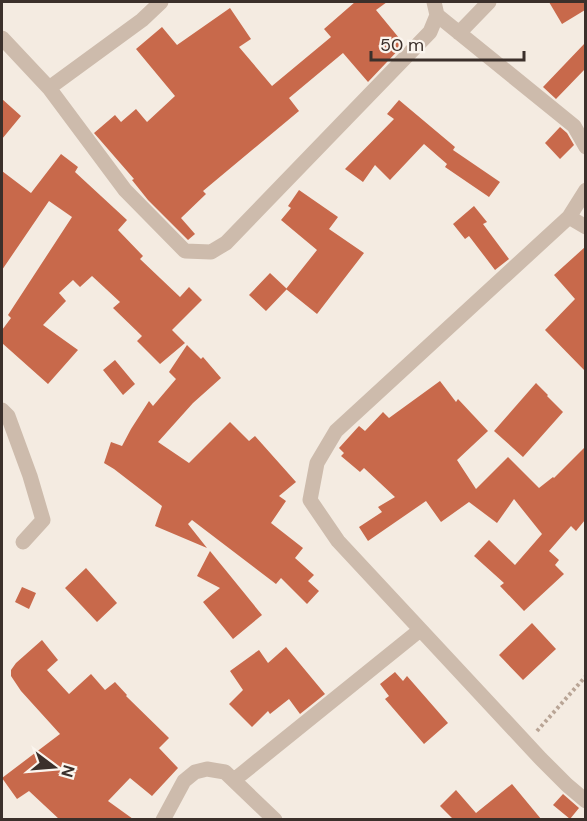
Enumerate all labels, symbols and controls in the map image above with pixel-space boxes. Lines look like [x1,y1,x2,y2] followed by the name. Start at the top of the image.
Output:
[371,24,524,62] scale bar
[380,33,424,57] text: 50 m
[24,737,84,797] north arrow
[56,762,80,780] text: N

